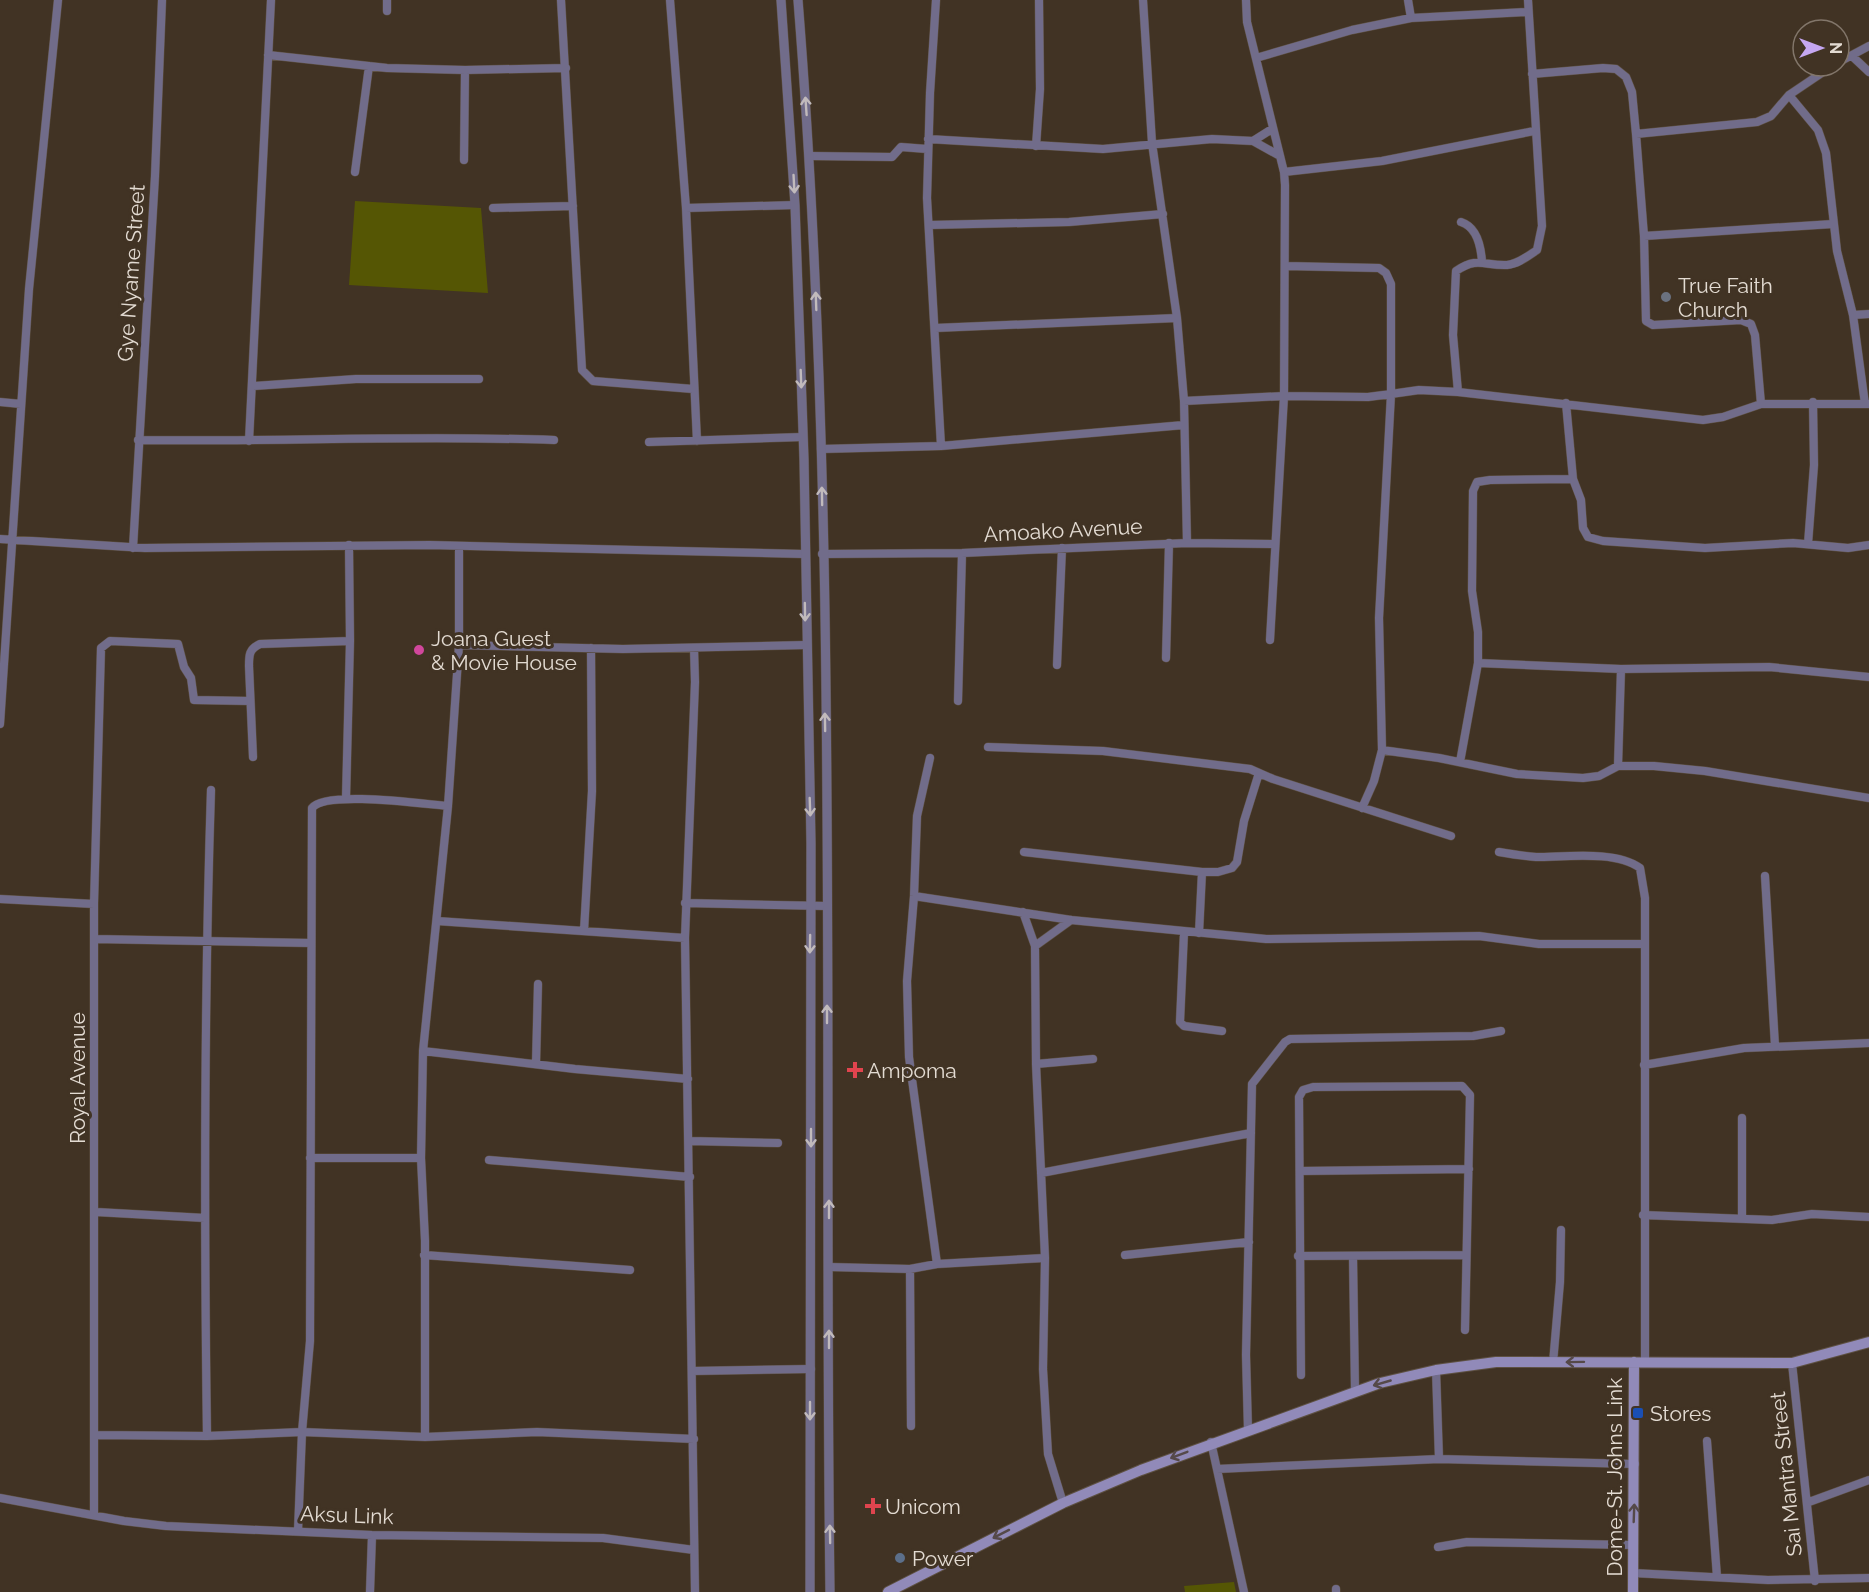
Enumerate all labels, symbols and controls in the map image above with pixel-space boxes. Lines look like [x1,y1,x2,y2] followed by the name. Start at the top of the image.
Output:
[1791,18,1851,78] north arrow
[1826,42,1845,54] text: N
[800,97,811,117] one-way arrow
[788,174,799,194] one-way arrow
[112,184,150,362] street label: Gye Nyame Street
[1678,273,1773,322] place label: True Faith Church
[1659,290,1673,304] marker: True Faith Church
[810,291,821,311] one-way arrow
[795,368,807,388] one-way arrow
[816,486,827,506] one-way arrow
[983,513,1143,547] street label: Amoako Avenue
[799,602,811,622] one-way arrow
[431,626,577,675] place label: Joana Guest & Movie House
[412,643,426,657] marker: Joana Guest & Movie House
[820,712,831,732] one-way arrow
[804,797,816,817] one-way arrow
[805,933,816,953] one-way arrow
[821,1004,833,1024] one-way arrow
[65,1012,90,1144] street label: Royal Avenue
[867,1058,957,1083] place label: Ampoma
[848,1063,862,1077] marker: Ampoma
[805,1128,817,1148] one-way arrow
[823,1199,835,1219] one-way arrow
[823,1329,835,1349] one-way arrow
[1566,1356,1586,1368] one-way arrow
[1373,1378,1392,1389] one-way arrow
[1602,1378,1627,1576] street label: Dome-St. Johns Link
[1765,1390,1807,1558] street label: Sai Mantra Street
[804,1400,816,1420] one-way arrow
[1650,1401,1711,1426] place label: Stores
[1631,1406,1645,1420] marker: Stores
[1170,1450,1189,1461] one-way arrow
[885,1494,961,1519] place label: Unicom
[866,1499,880,1513] marker: Unicom
[300,1501,394,1529] street label: Aksu Link
[1628,1503,1640,1523] one-way arrow
[824,1524,835,1544] one-way arrow
[992,1529,1010,1541] one-way arrow
[912,1546,974,1571] place label: Power
[893,1551,907,1565] marker: Power

